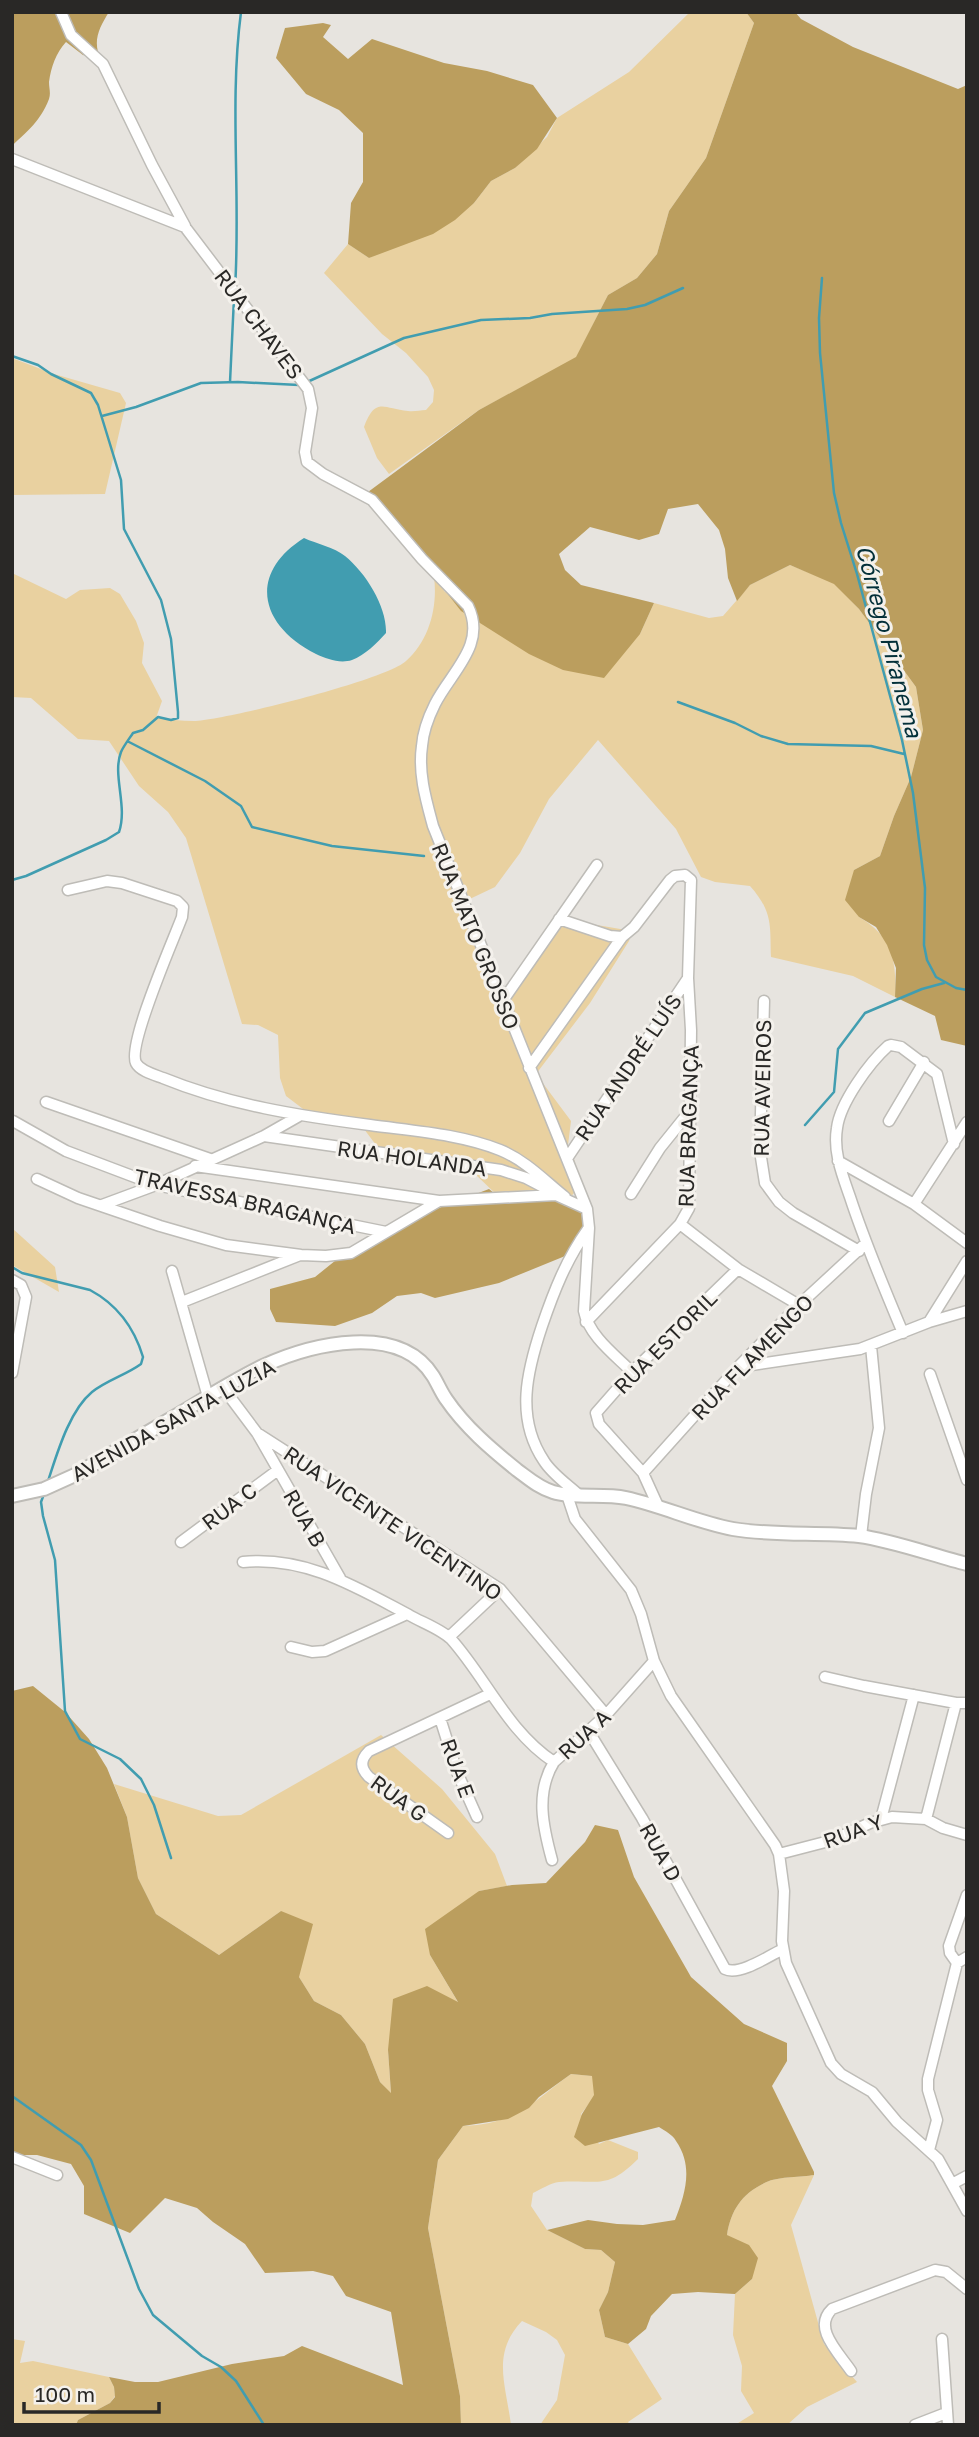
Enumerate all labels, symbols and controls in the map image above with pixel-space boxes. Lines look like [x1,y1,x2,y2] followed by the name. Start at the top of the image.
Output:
[209,264,309,384] street label: RUA CHAVES
[851,542,929,741] water label: Córrego Piranema
[427,839,525,1033] street label: RUA MATO GROSSO
[569,988,687,1146] street label: RUA ANDRÉ LUÍS
[748,1019,776,1157] street label: RUA AVEIROS
[672,1044,704,1208] street label: RUA BRAGANÇA
[336,1135,488,1181] street label: RUA HOLANDA
[132,1163,358,1239] street label: TRAVESSA BRAGANÇA
[608,1285,722,1399] street label: RUA ESTORIL
[686,1289,818,1425] street label: RUA FLAMENGO
[67,1353,279,1487] street label: AVENIDA SANTA LUZIA
[279,1440,507,1606] street label: RUA VICENTE VICENTINO
[196,1477,262,1535] street label: RUA C
[278,1485,332,1551] street label: RUA B
[552,1703,616,1765] street label: RUA A
[435,1735,481,1801] street label: RUA E
[366,1769,432,1827] street label: RUA G
[820,1808,887,1854] street label: RUA Y
[634,1818,688,1886] street label: RUA D
[24,2370,159,2414] scale bar
[35,2381,95,2407] text: 100 m

